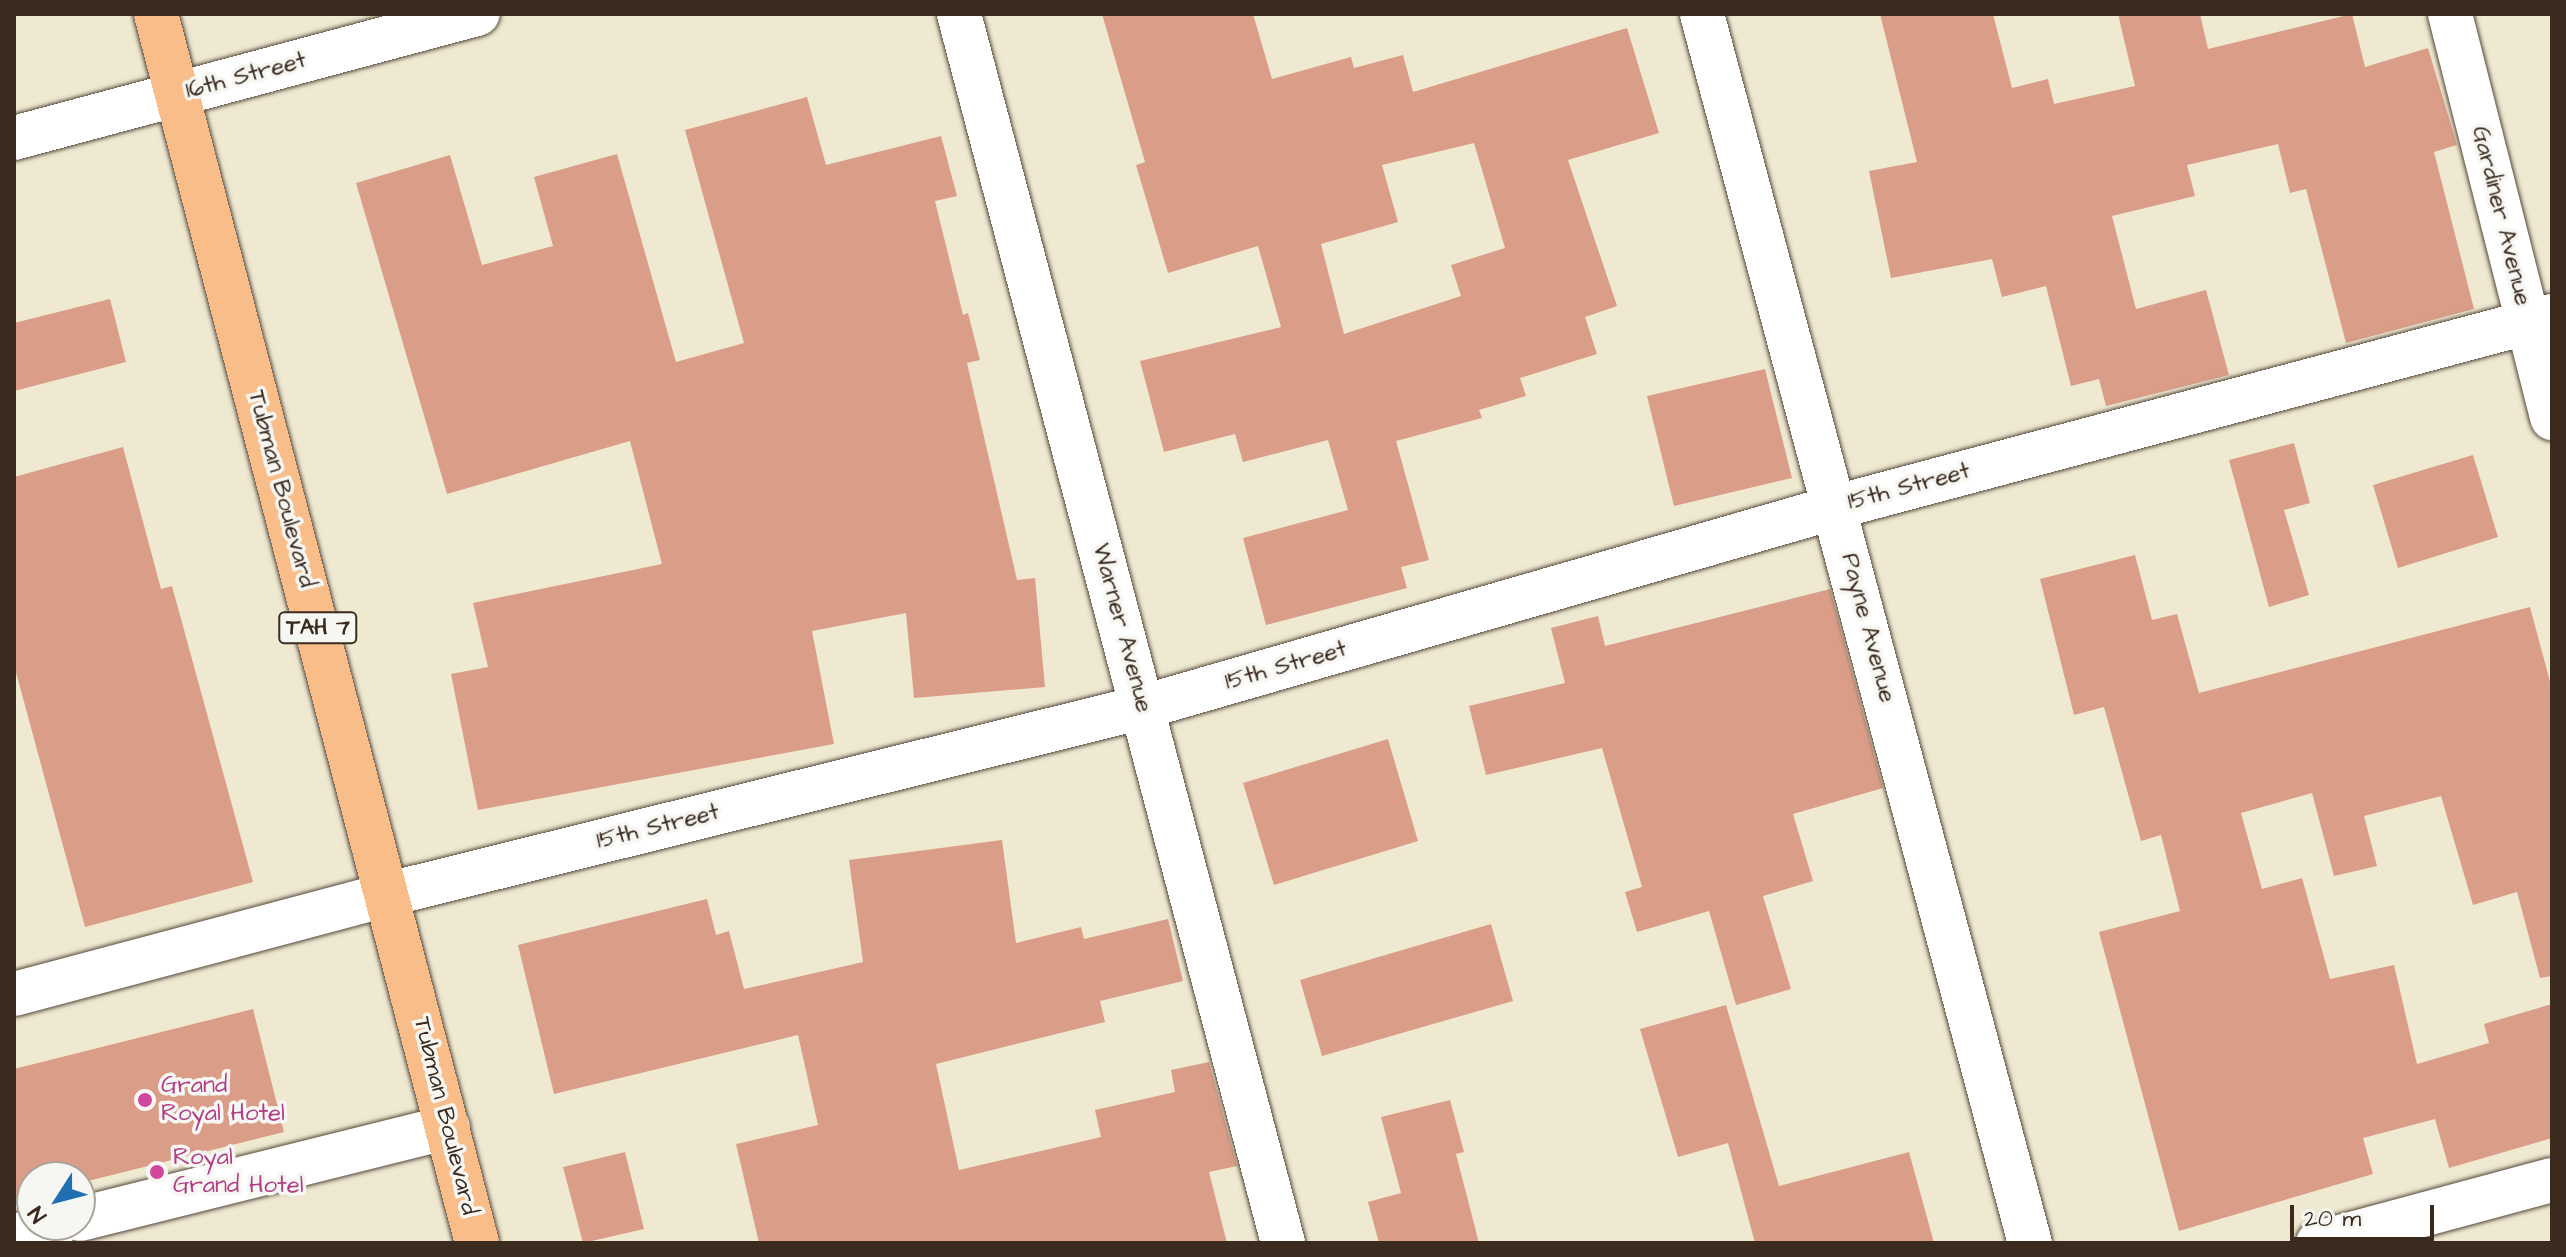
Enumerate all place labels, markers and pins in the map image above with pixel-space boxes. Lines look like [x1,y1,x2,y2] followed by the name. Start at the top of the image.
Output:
[161,1072,285,1128] place label: Grand Royal Hotel
[136,1091,154,1109] marker: Grand Royal Hotel
[173,1144,303,1200] place label: Royal Grand Hotel
[148,1163,166,1181] marker: Royal Grand Hotel

